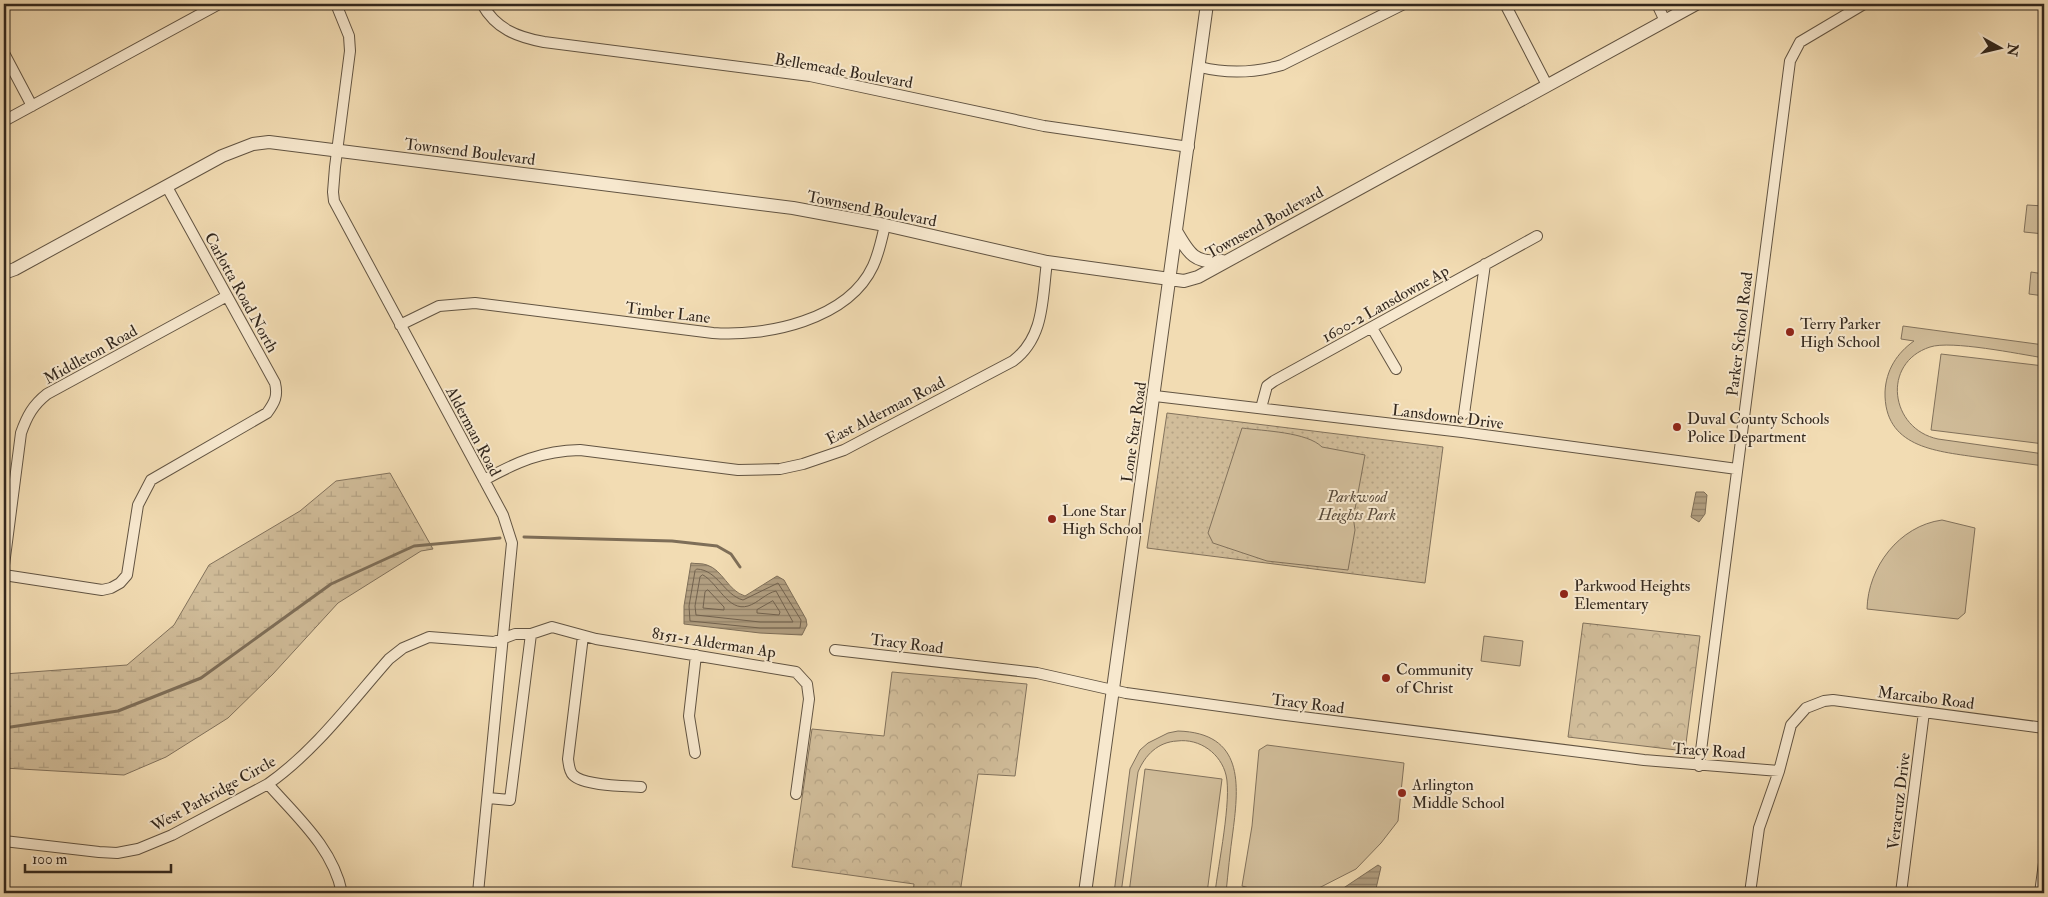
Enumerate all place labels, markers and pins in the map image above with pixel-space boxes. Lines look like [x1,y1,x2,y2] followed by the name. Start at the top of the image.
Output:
[1800,314,1880,352] place label: Terry Parker High School
[1784,326,1796,338] marker: Terry Parker High School
[1687,409,1829,448] place label: Duval County Schools Police Department
[1671,421,1683,433] marker: Duval County Schools Police Department
[1062,501,1142,539] place label: Lone Star High School
[1046,513,1058,525] marker: Lone Star High School
[1574,576,1690,614] place label: Parkwood Heights Elementary
[1558,588,1570,600] marker: Parkwood Heights Elementary
[1396,660,1474,698] place label: Community of Christ
[1380,672,1392,684] marker: Community of Christ
[1411,775,1505,813] place label: Arlington Middle School
[1396,787,1408,799] marker: Arlington Middle School

